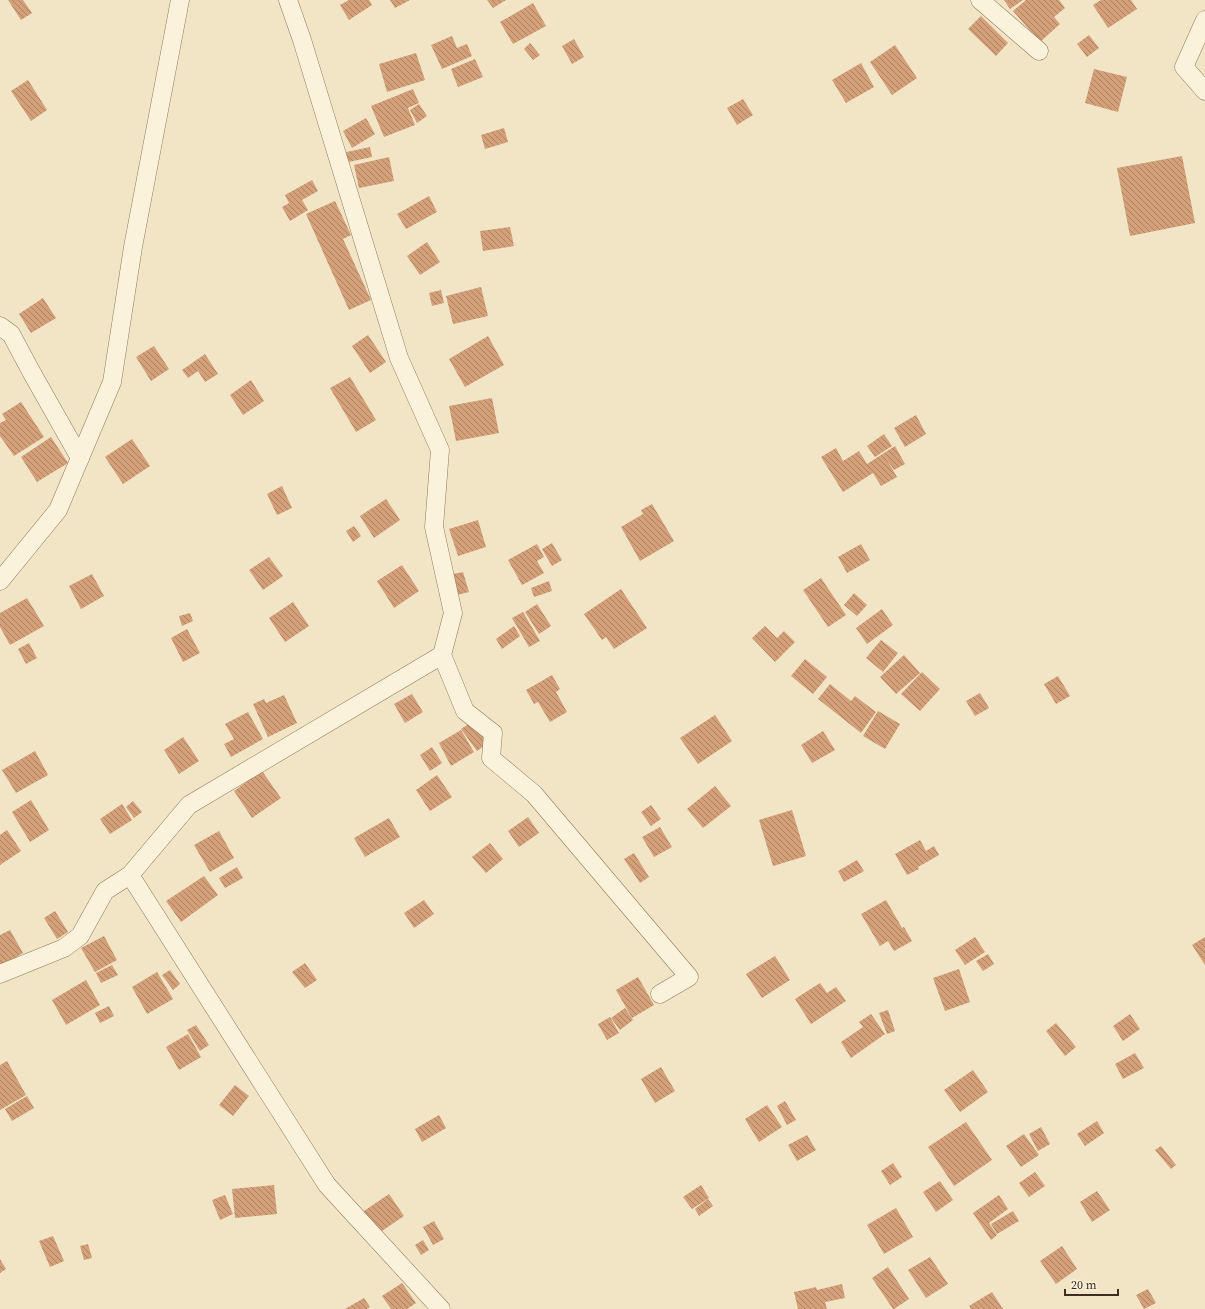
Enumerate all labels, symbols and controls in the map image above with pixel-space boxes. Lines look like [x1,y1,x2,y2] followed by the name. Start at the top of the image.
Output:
[1065,1271,1118,1297] scale bar
[1071,1277,1097,1293] text: 20 m

